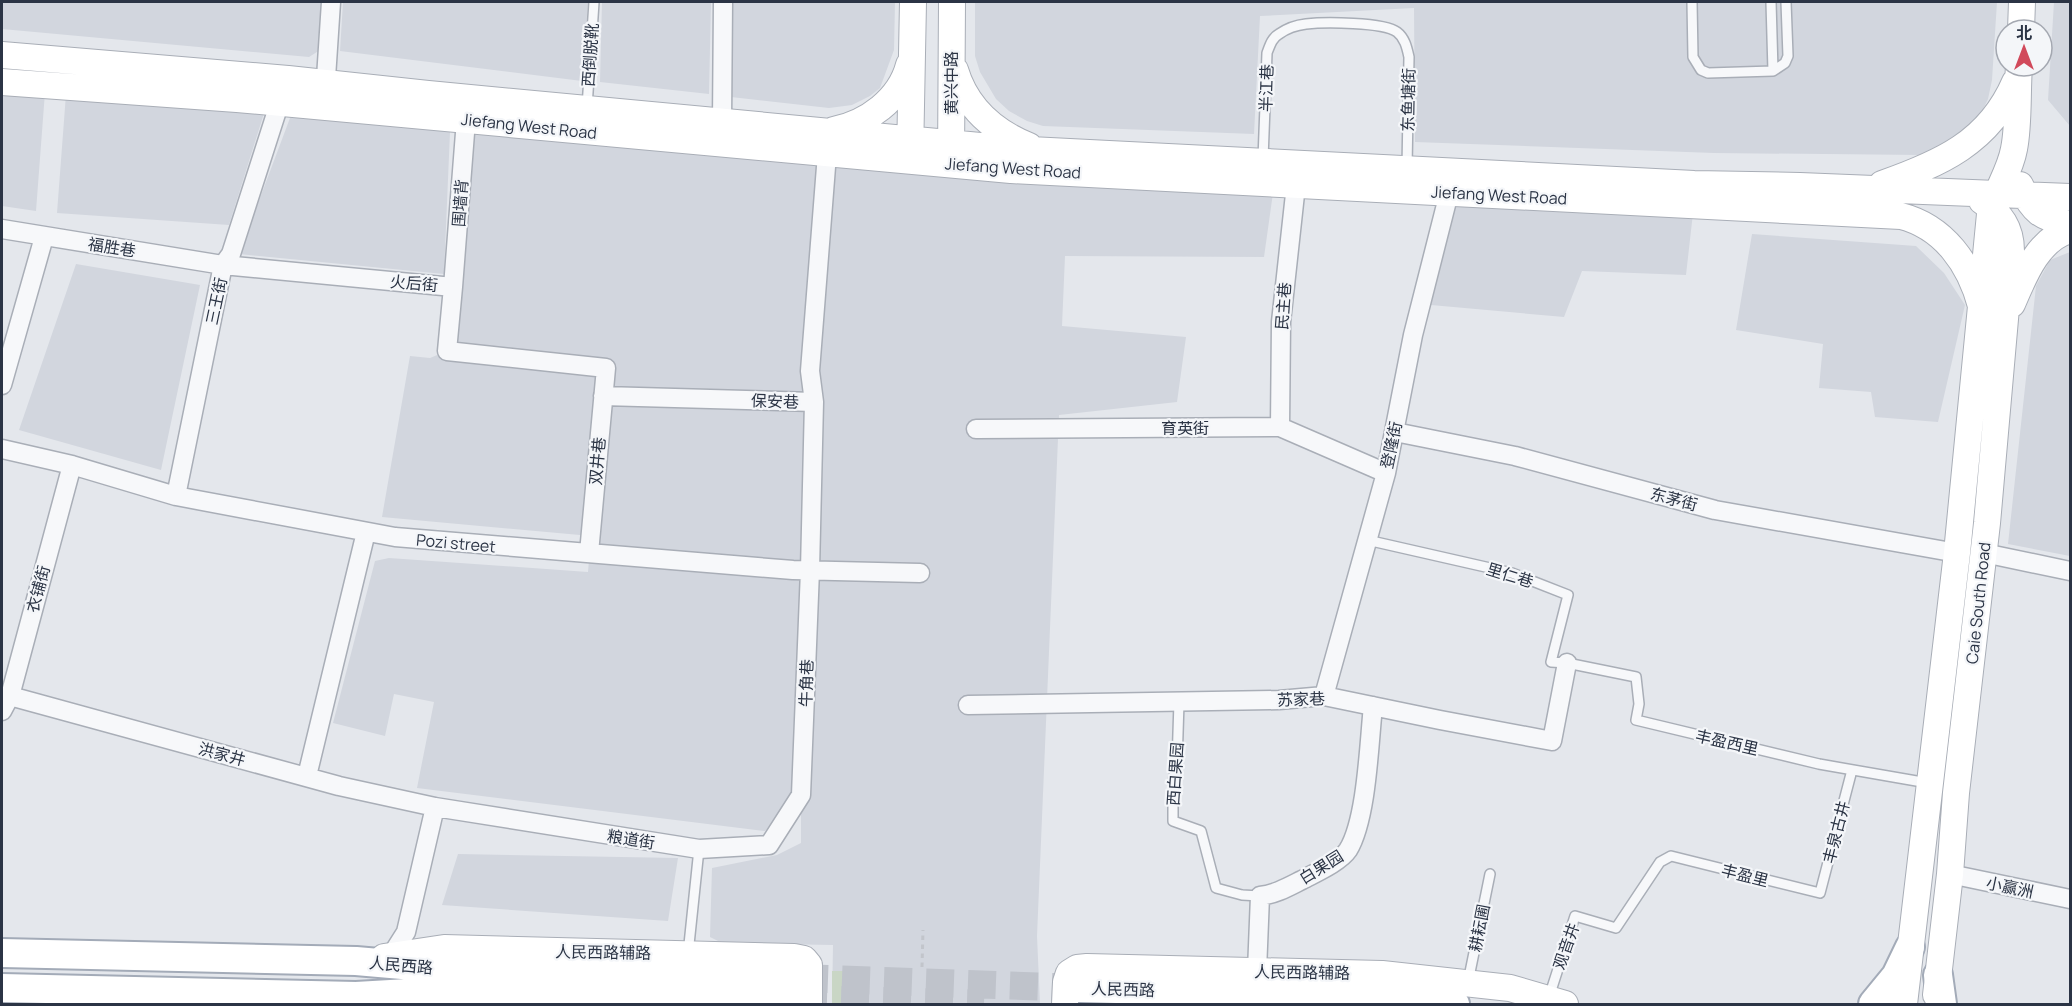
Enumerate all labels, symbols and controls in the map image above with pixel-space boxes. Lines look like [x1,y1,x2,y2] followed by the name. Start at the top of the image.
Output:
[1994,18,2054,78] north arrow
[577,22,603,88] street label: 西倒脱靴
[2016,22,2032,44] text: 北
[940,51,962,115] street label: 黄兴中路
[1254,64,1278,112] street label: 半江巷
[1396,68,1420,132] street label: 东鱼塘街
[460,108,598,144] street label: Jiefang West Road
[944,152,1082,184] street label: Jiefang West Road
[447,178,473,228] street label: 围墙背
[1430,180,1568,210] street label: Jiefang West Road
[87,232,137,262] street label: 福胜巷
[389,270,439,296] street label: 火后街
[200,275,232,327] street label: 三王街
[1270,281,1296,331] street label: 民主巷
[751,389,799,413] street label: 保安巷
[1161,417,1209,439] street label: 育英街
[1375,419,1407,471] street label: 登隆街
[584,436,610,486] street label: 双井巷
[1648,482,1700,516] street label: 东茅街
[415,529,497,557] street label: Pozi street
[1961,541,1995,665] street label: Caie South Road
[1484,557,1536,593] street label: 里仁巷
[21,563,55,615] street label: 衣铺街
[794,659,818,707] street label: 牛角巷
[1277,687,1325,711] street label: 苏家巷
[1693,724,1761,760] street label: 丰盈西里
[196,737,248,771] street label: 洪家井
[1162,741,1188,807] street label: 西白果园
[1818,798,1854,866] street label: 丰泉古井
[606,824,656,854] street label: 粮道街
[1295,845,1347,889] street label: 白果园
[1719,859,1771,891] street label: 丰盈里
[1984,871,2036,903] street label: 小赢洲
[1464,902,1494,954] street label: 耕耘圃
[1548,920,1584,972] street label: 观音井
[555,940,651,964] street label: 人民西路辅路
[368,951,434,979] street label: 人民西路
[1254,960,1350,984] street label: 人民西路辅路
[1091,977,1155,1001] street label: 人民西路

